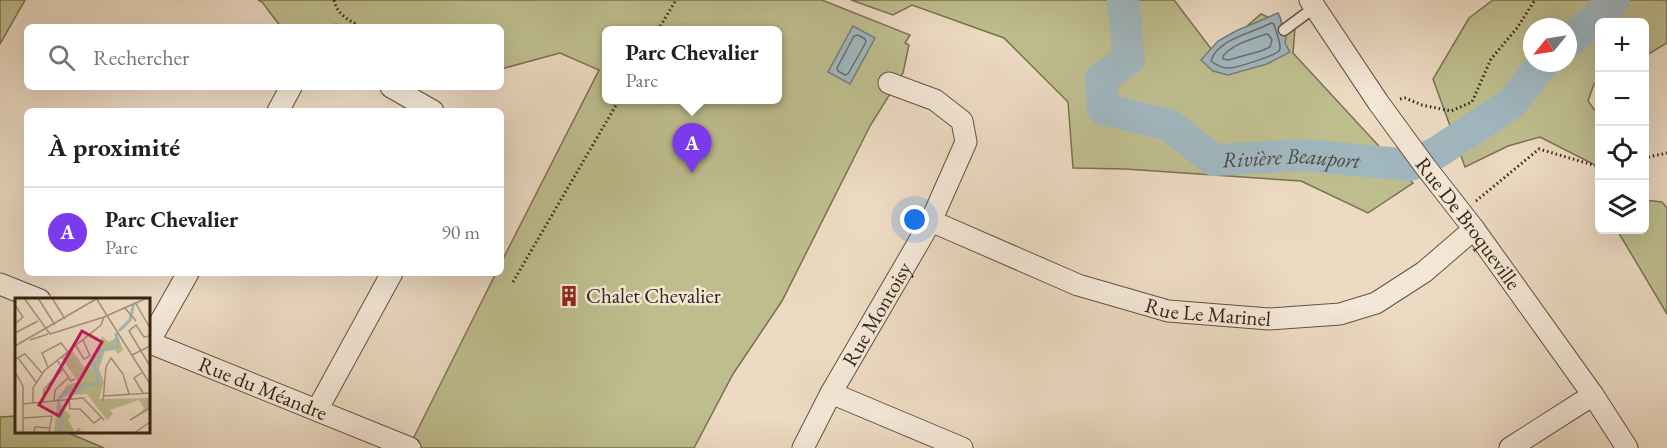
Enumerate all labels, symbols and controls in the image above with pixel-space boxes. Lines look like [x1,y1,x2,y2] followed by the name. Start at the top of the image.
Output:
[1523,18,1577,72] north arrow
[1595,18,1649,234] map controls
[1595,18,1649,72] button: +
[24,24,504,90] search box
[602,26,782,104] popup
[625,38,759,67] text: Parc Chevalier
[45,41,78,74] icon: search
[93,43,189,72] text: Rechercher
[625,67,658,93] text: Parc
[1595,72,1649,126] button: −
[672,124,712,173] pin: A
[1595,126,1649,180] button: locate
[48,130,180,164] text: À proximité
[1221,141,1363,175] water label: Rivière Beauport
[1410,151,1527,295] street label: Rue De Broqueville
[1595,180,1649,234] button: layers
[105,205,238,234] text: Parc Chevalier
[900,205,929,234] your location
[60,219,75,245] text: A
[441,219,480,245] text: 90 m
[105,234,138,260] text: Parc
[836,256,918,371] street label: Rue Montoisy
[586,282,721,309] place label: Chalet Chevalier
[557,284,581,308] building icon: Chalet Chevalier
[1142,291,1272,332] street label: Rue Le Marinel
[15,298,150,433] inset map
[195,350,331,426] street label: Rue du Méandre

